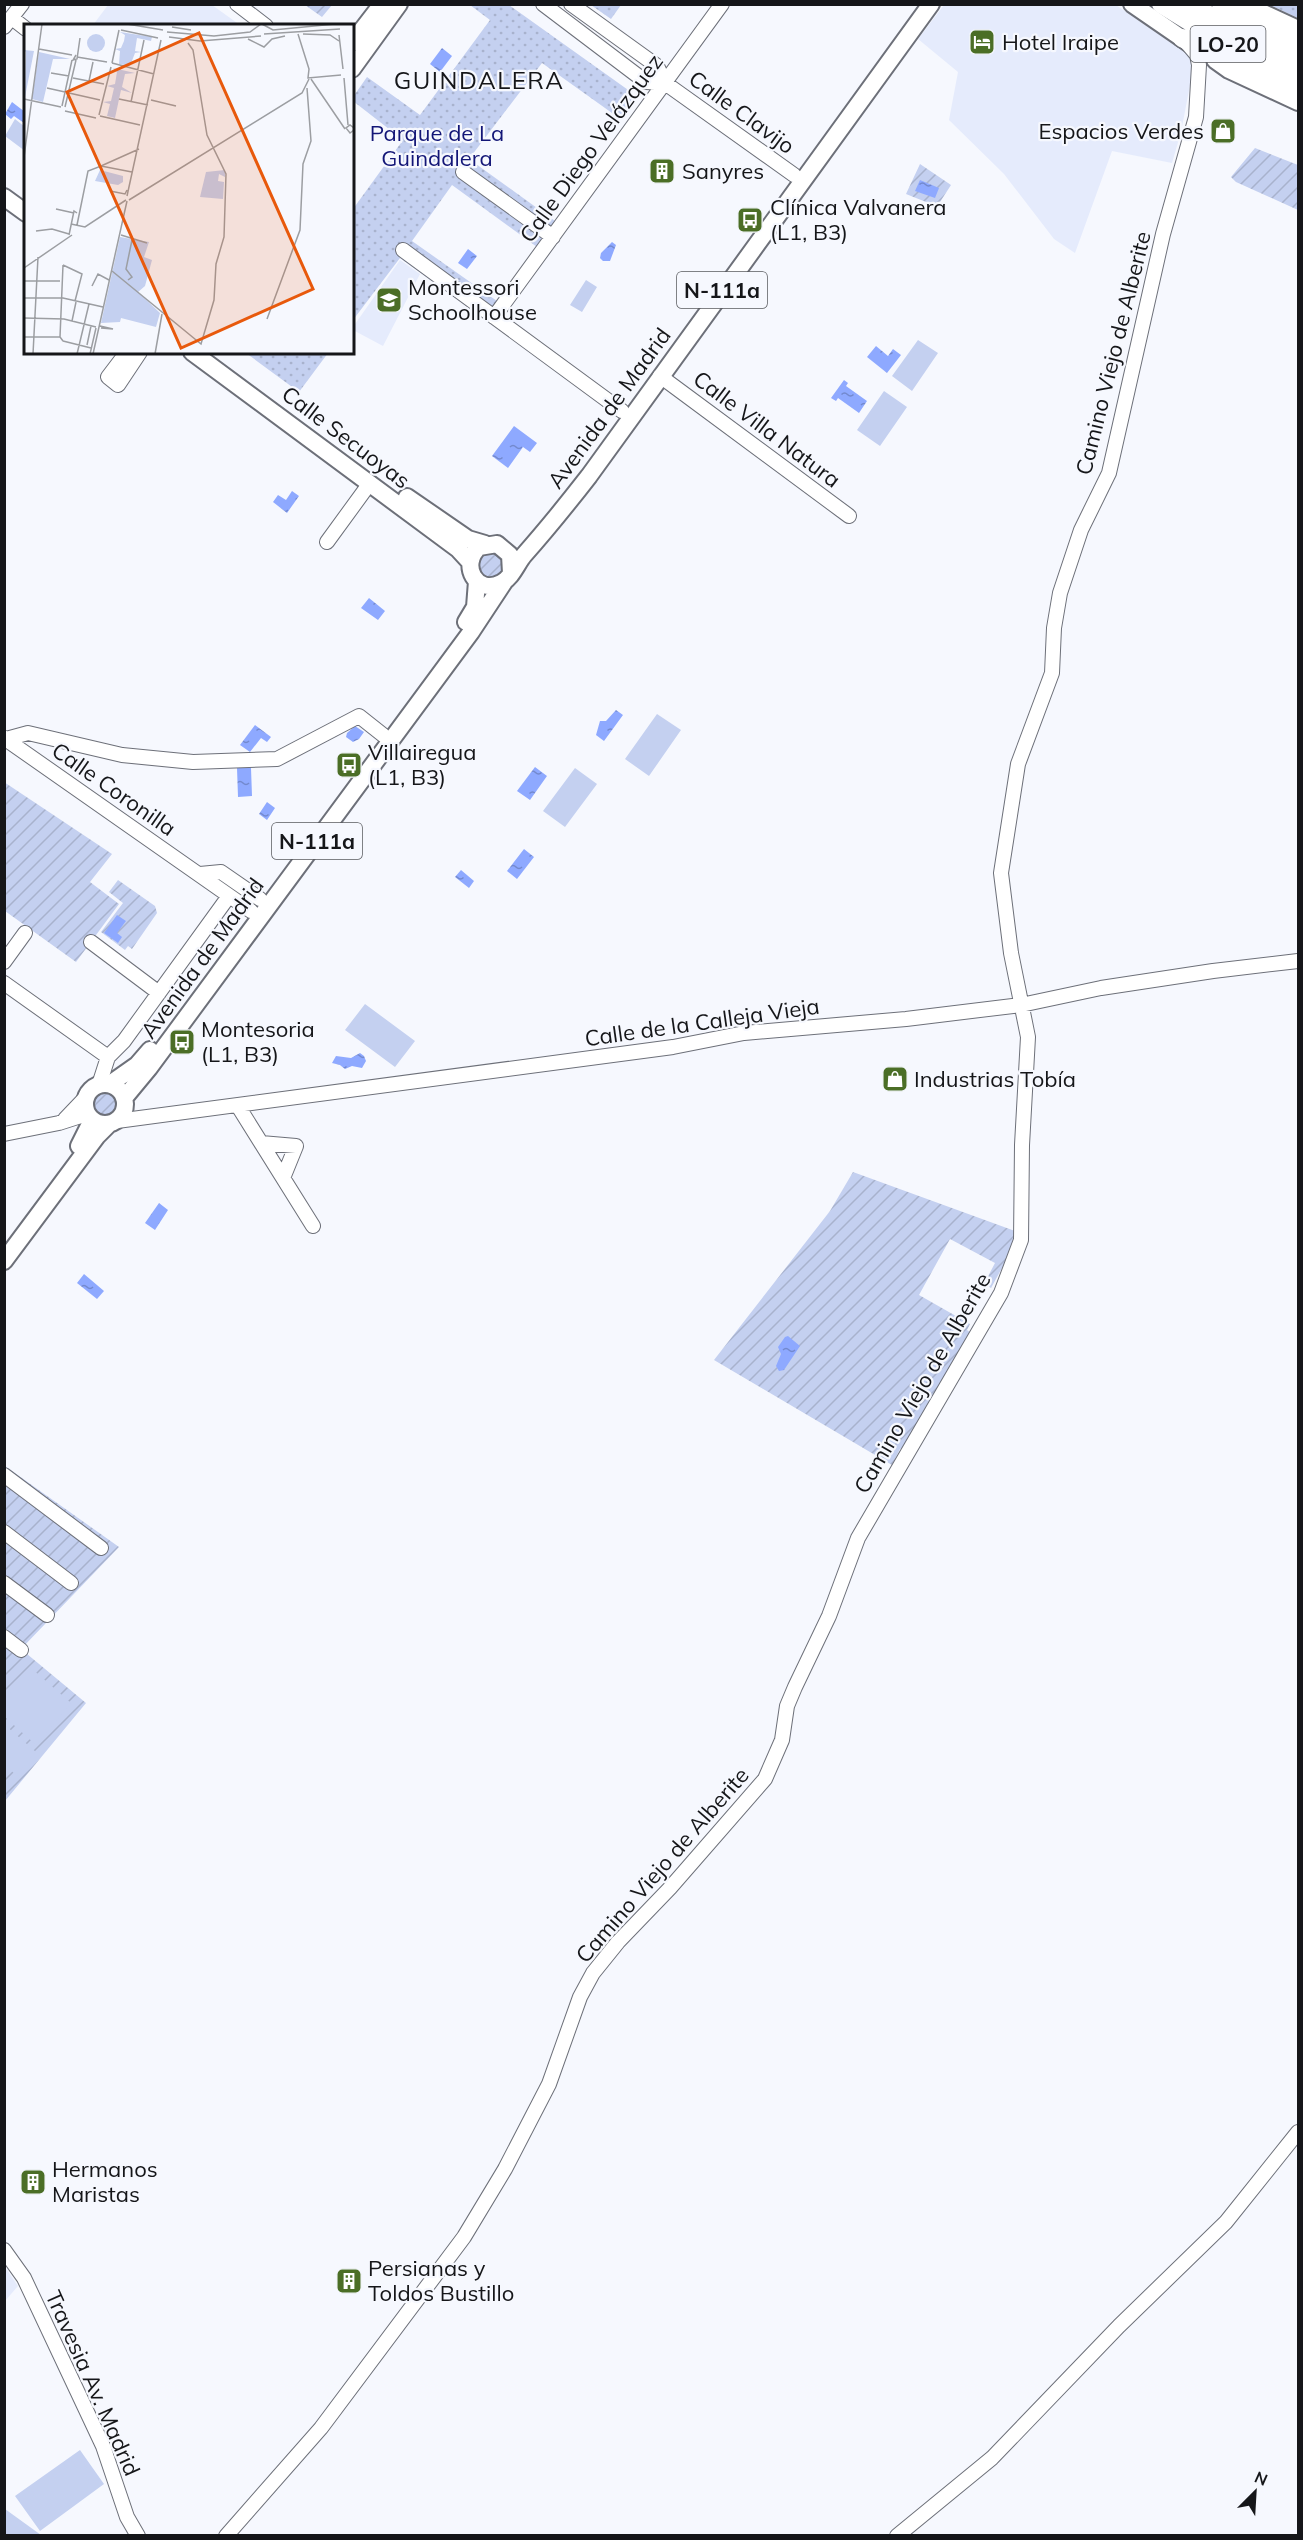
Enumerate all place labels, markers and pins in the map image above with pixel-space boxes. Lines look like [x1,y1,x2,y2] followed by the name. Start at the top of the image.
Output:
[967,27,997,57] hotel icon: Hotel Iraipe
[1002,28,1119,56] place label: Hotel Iraipe
[1208,116,1238,146] shop icon: Espacios Verdes
[1039,117,1204,145] place label: Espacios Verdes
[647,156,677,186] building icon: Sanyres
[682,157,764,185] place label: Sanyres
[770,193,947,246] place label: Clínica Valvanera (L1, B3)
[735,205,765,235] bus stop icon: Clínica Valvanera (L1, B3)
[408,273,537,326] place label: Montessori Schoolhouse
[374,285,404,315] school or university icon: Montessori Schoolhouse
[368,738,476,791] place label: Villairegua (L1, B3)
[334,750,364,780] bus stop icon: Villairegua (L1, B3)
[201,1015,315,1068] place label: Montesoria (L1, B3)
[167,1027,197,1057] bus stop icon: Montesoria (L1, B3)
[880,1064,910,1094] shop icon: Industrias Tobía
[914,1065,1076,1093] place label: Industrias Tobía
[52,2155,158,2208] place label: Hermanos Maristas
[18,2167,48,2197] building icon: Hermanos Maristas
[368,2254,514,2307] place label: Persianas y Toldos Bustillo
[334,2266,364,2296] building icon: Persianas y Toldos Bustillo

